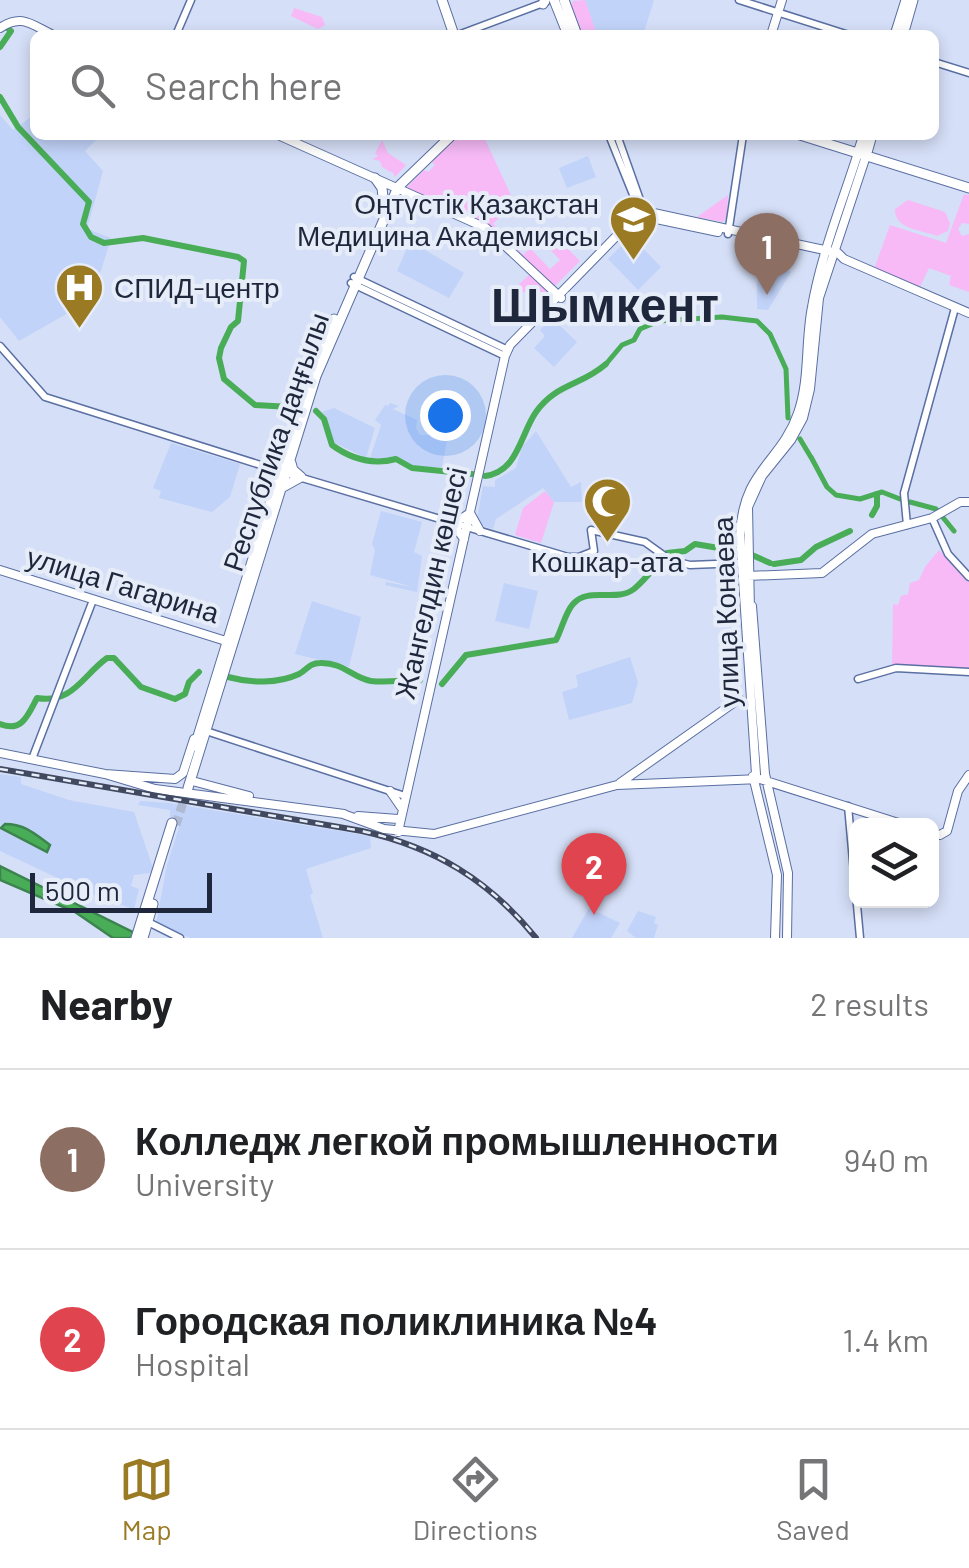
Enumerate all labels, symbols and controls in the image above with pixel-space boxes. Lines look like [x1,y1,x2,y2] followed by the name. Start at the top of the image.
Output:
[30,30,939,140] search box
[65,58,120,113] icon: search
[145,62,343,108] text: Search here
[297,186,599,252] place label: Оңтүстік Қазақстан Медицина Академиясы
[608,194,660,262] school or university icon: Оңтүстік Қазақстан Медицина Академиясы
[734,212,800,295] pin: 1
[53,262,105,330] hospital icon: СПИД-центр
[114,270,280,304] place label: СПИД-центр
[491,274,719,332] district label: Шымкент
[215,308,335,576] street label: Республика даңғылы
[420,390,471,441] your location
[387,464,473,702] street label: Жангелдин көшесі
[581,476,633,544] mosque icon: Кошкар-ата
[705,515,745,708] street label: улица Конаева
[23,539,224,630] street label: улица Гагарина
[531,544,684,578] place label: Кошкар-ата
[849,818,939,908] map controls
[849,818,939,908] button: layers
[562,832,626,915] pin: 2
[30,868,212,913] scale bar
[45,873,120,907] text: 500 m
[40,978,173,1028] text: Nearby
[810,984,929,1022] text: 2 results
[135,1117,779,1163] text: Колледж легкой промышленности
[67,1140,78,1178] text: 1
[844,1140,929,1178] text: 940 m
[135,1164,274,1202] text: University
[135,1297,658,1343] text: Городская поликлиника №4
[64,1320,81,1358] text: 2
[842,1320,929,1358] text: 1.4 km
[135,1344,250,1382] text: Hospital
[119,1452,174,1546] tab: Map
[413,1452,538,1546] tab: Directions
[776,1452,850,1546] tab: Saved

